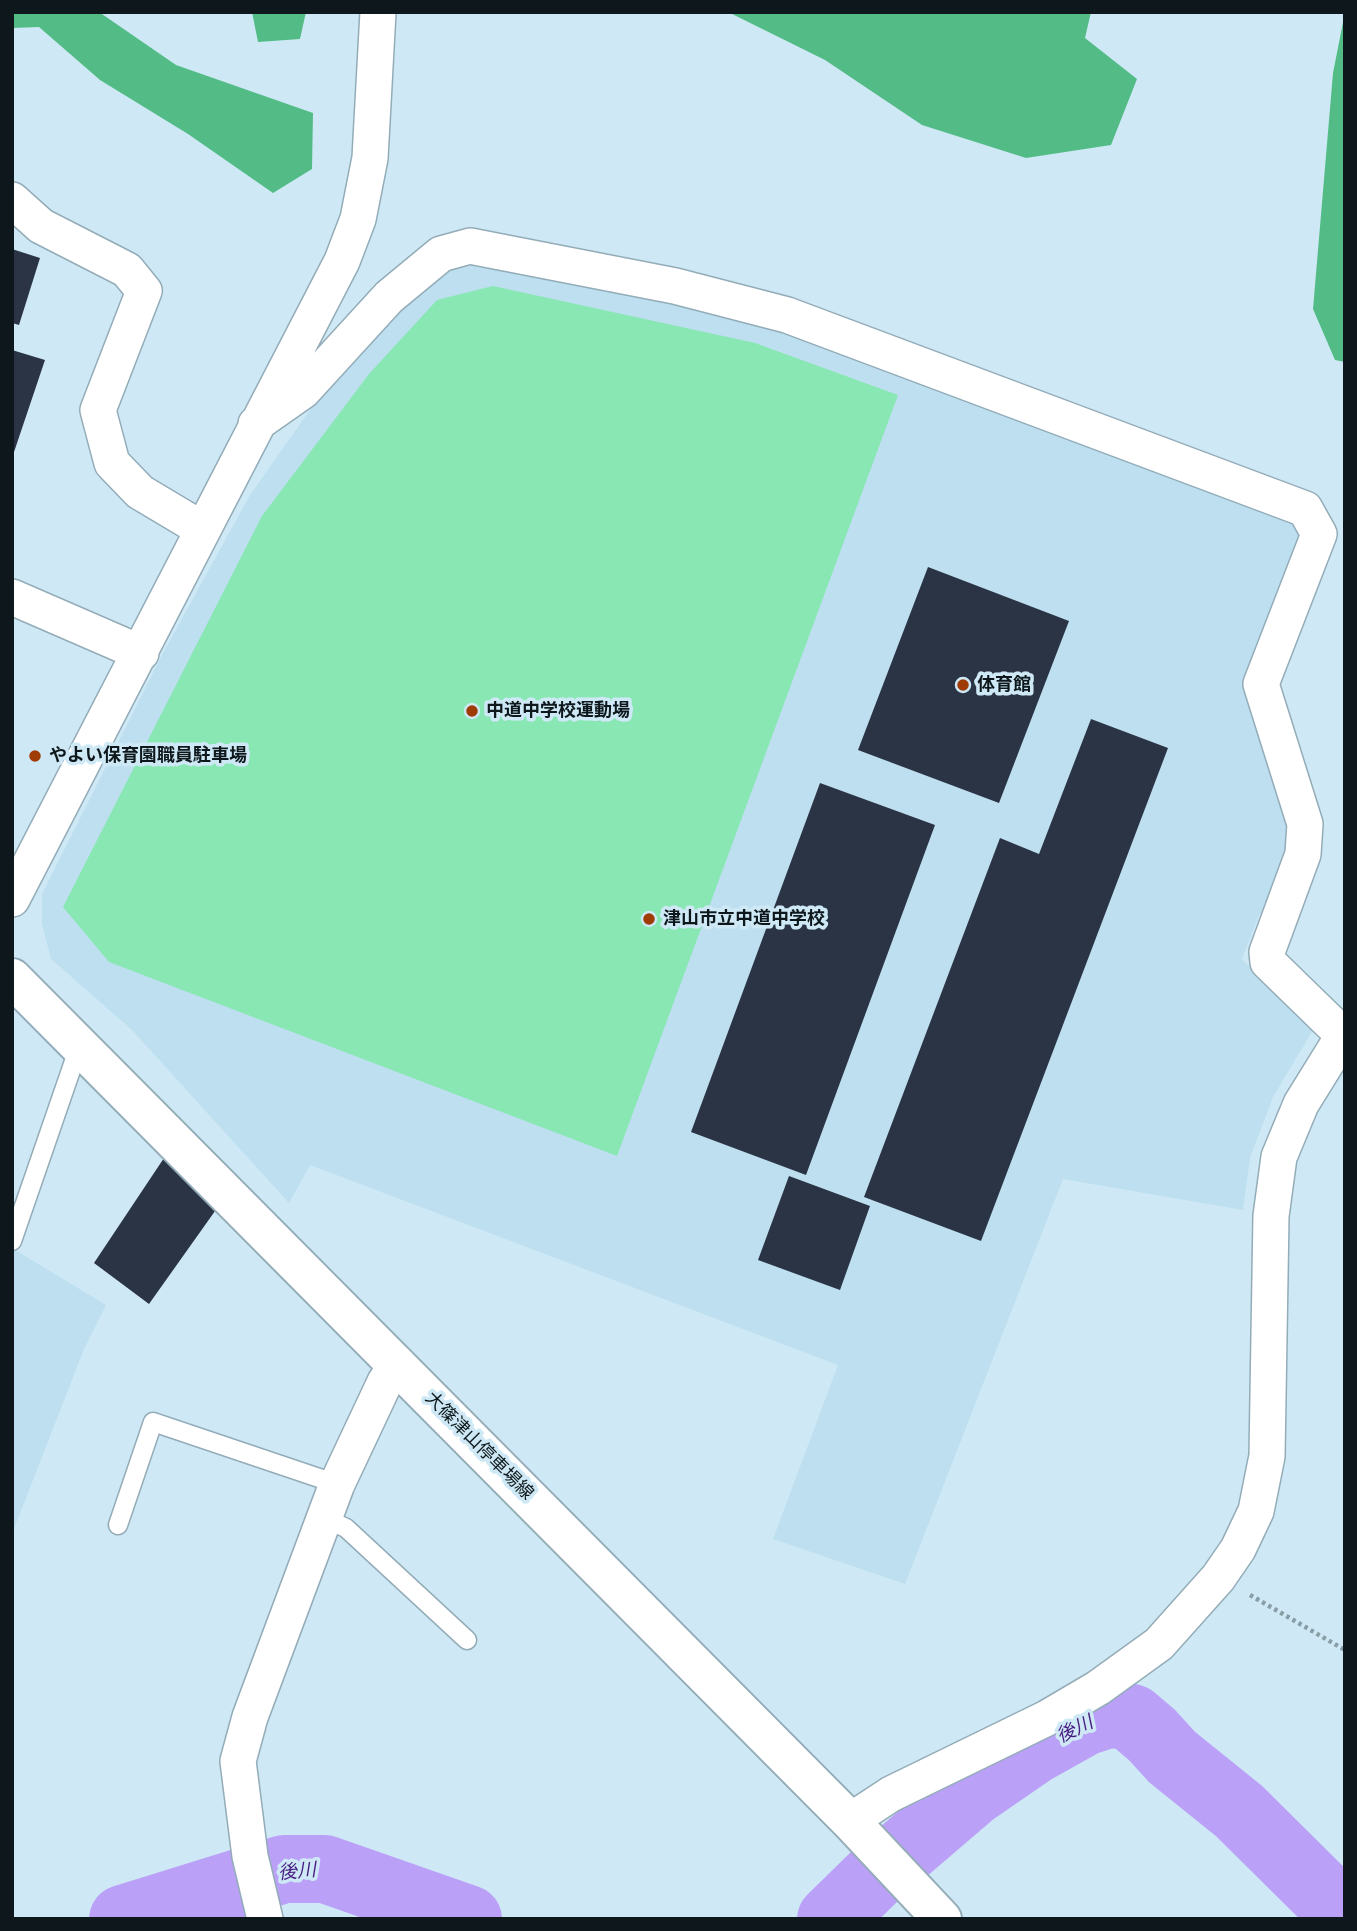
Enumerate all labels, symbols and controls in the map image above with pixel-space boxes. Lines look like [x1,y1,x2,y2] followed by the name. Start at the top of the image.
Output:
[977,674,1031,696] place label: 体育館
[955,677,971,693] marker: 体育館
[486,700,630,722] place label: 中道中学校運動場
[464,703,480,719] marker: 中道中学校運動場
[49,745,247,767] place label: やよい保育園職員駐車場
[27,748,43,764] marker: やよい保育園職員駐車場
[663,908,825,930] place label: 津山市立中道中学校
[641,911,657,927] marker: 津山市立中道中学校
[420,1387,538,1505] street label: 大篠津山停車場線
[1053,1711,1097,1749] water label: 後川
[277,1859,317,1885] water label: 後川

